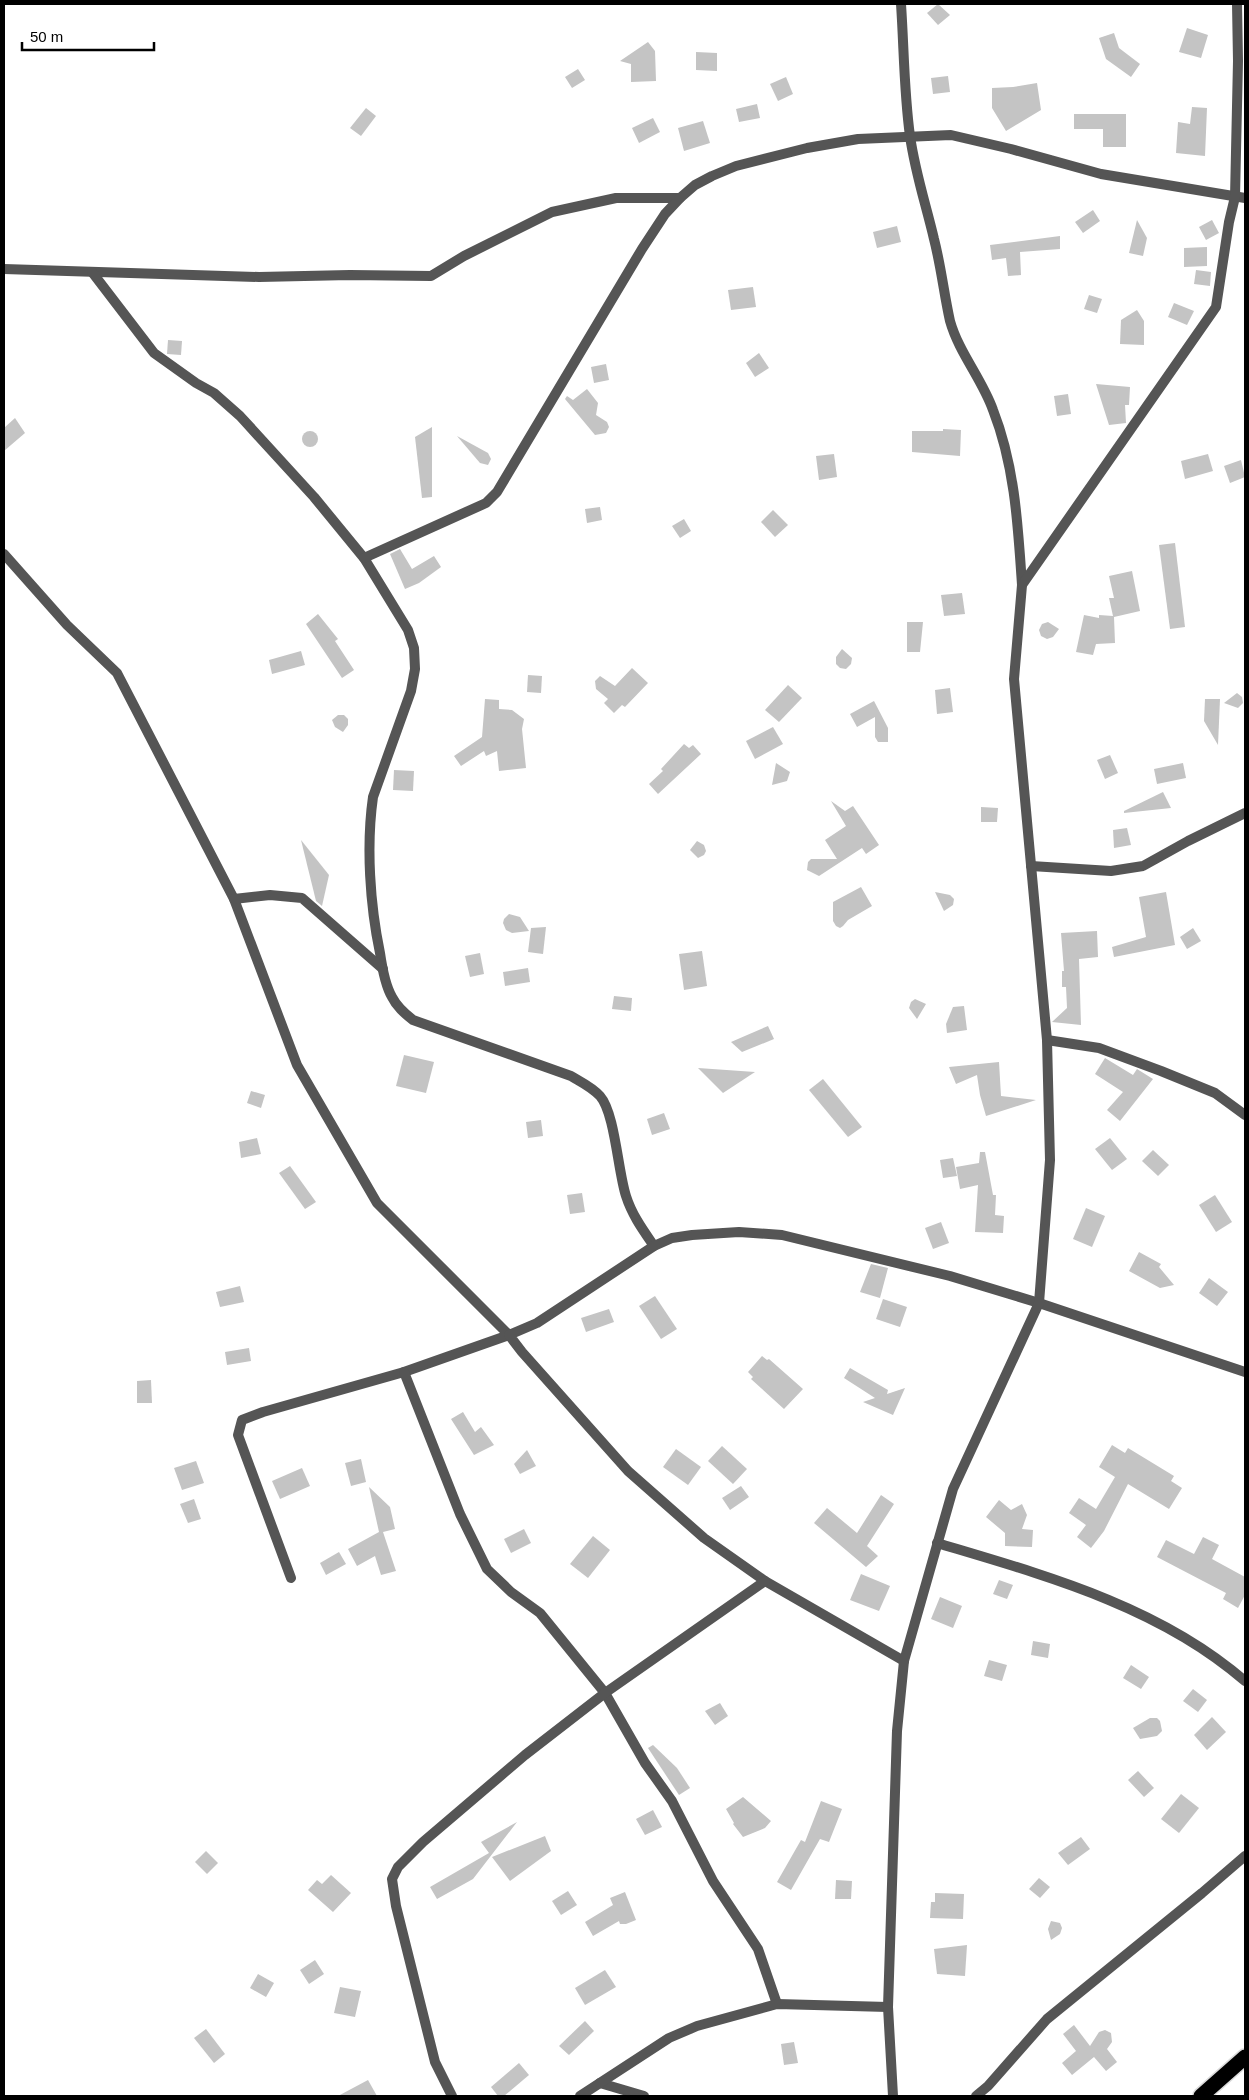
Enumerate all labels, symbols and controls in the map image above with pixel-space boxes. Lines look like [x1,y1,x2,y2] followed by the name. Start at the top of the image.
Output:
[22,20,155,52] scale bar
[30,28,63,45] text: 50 m

